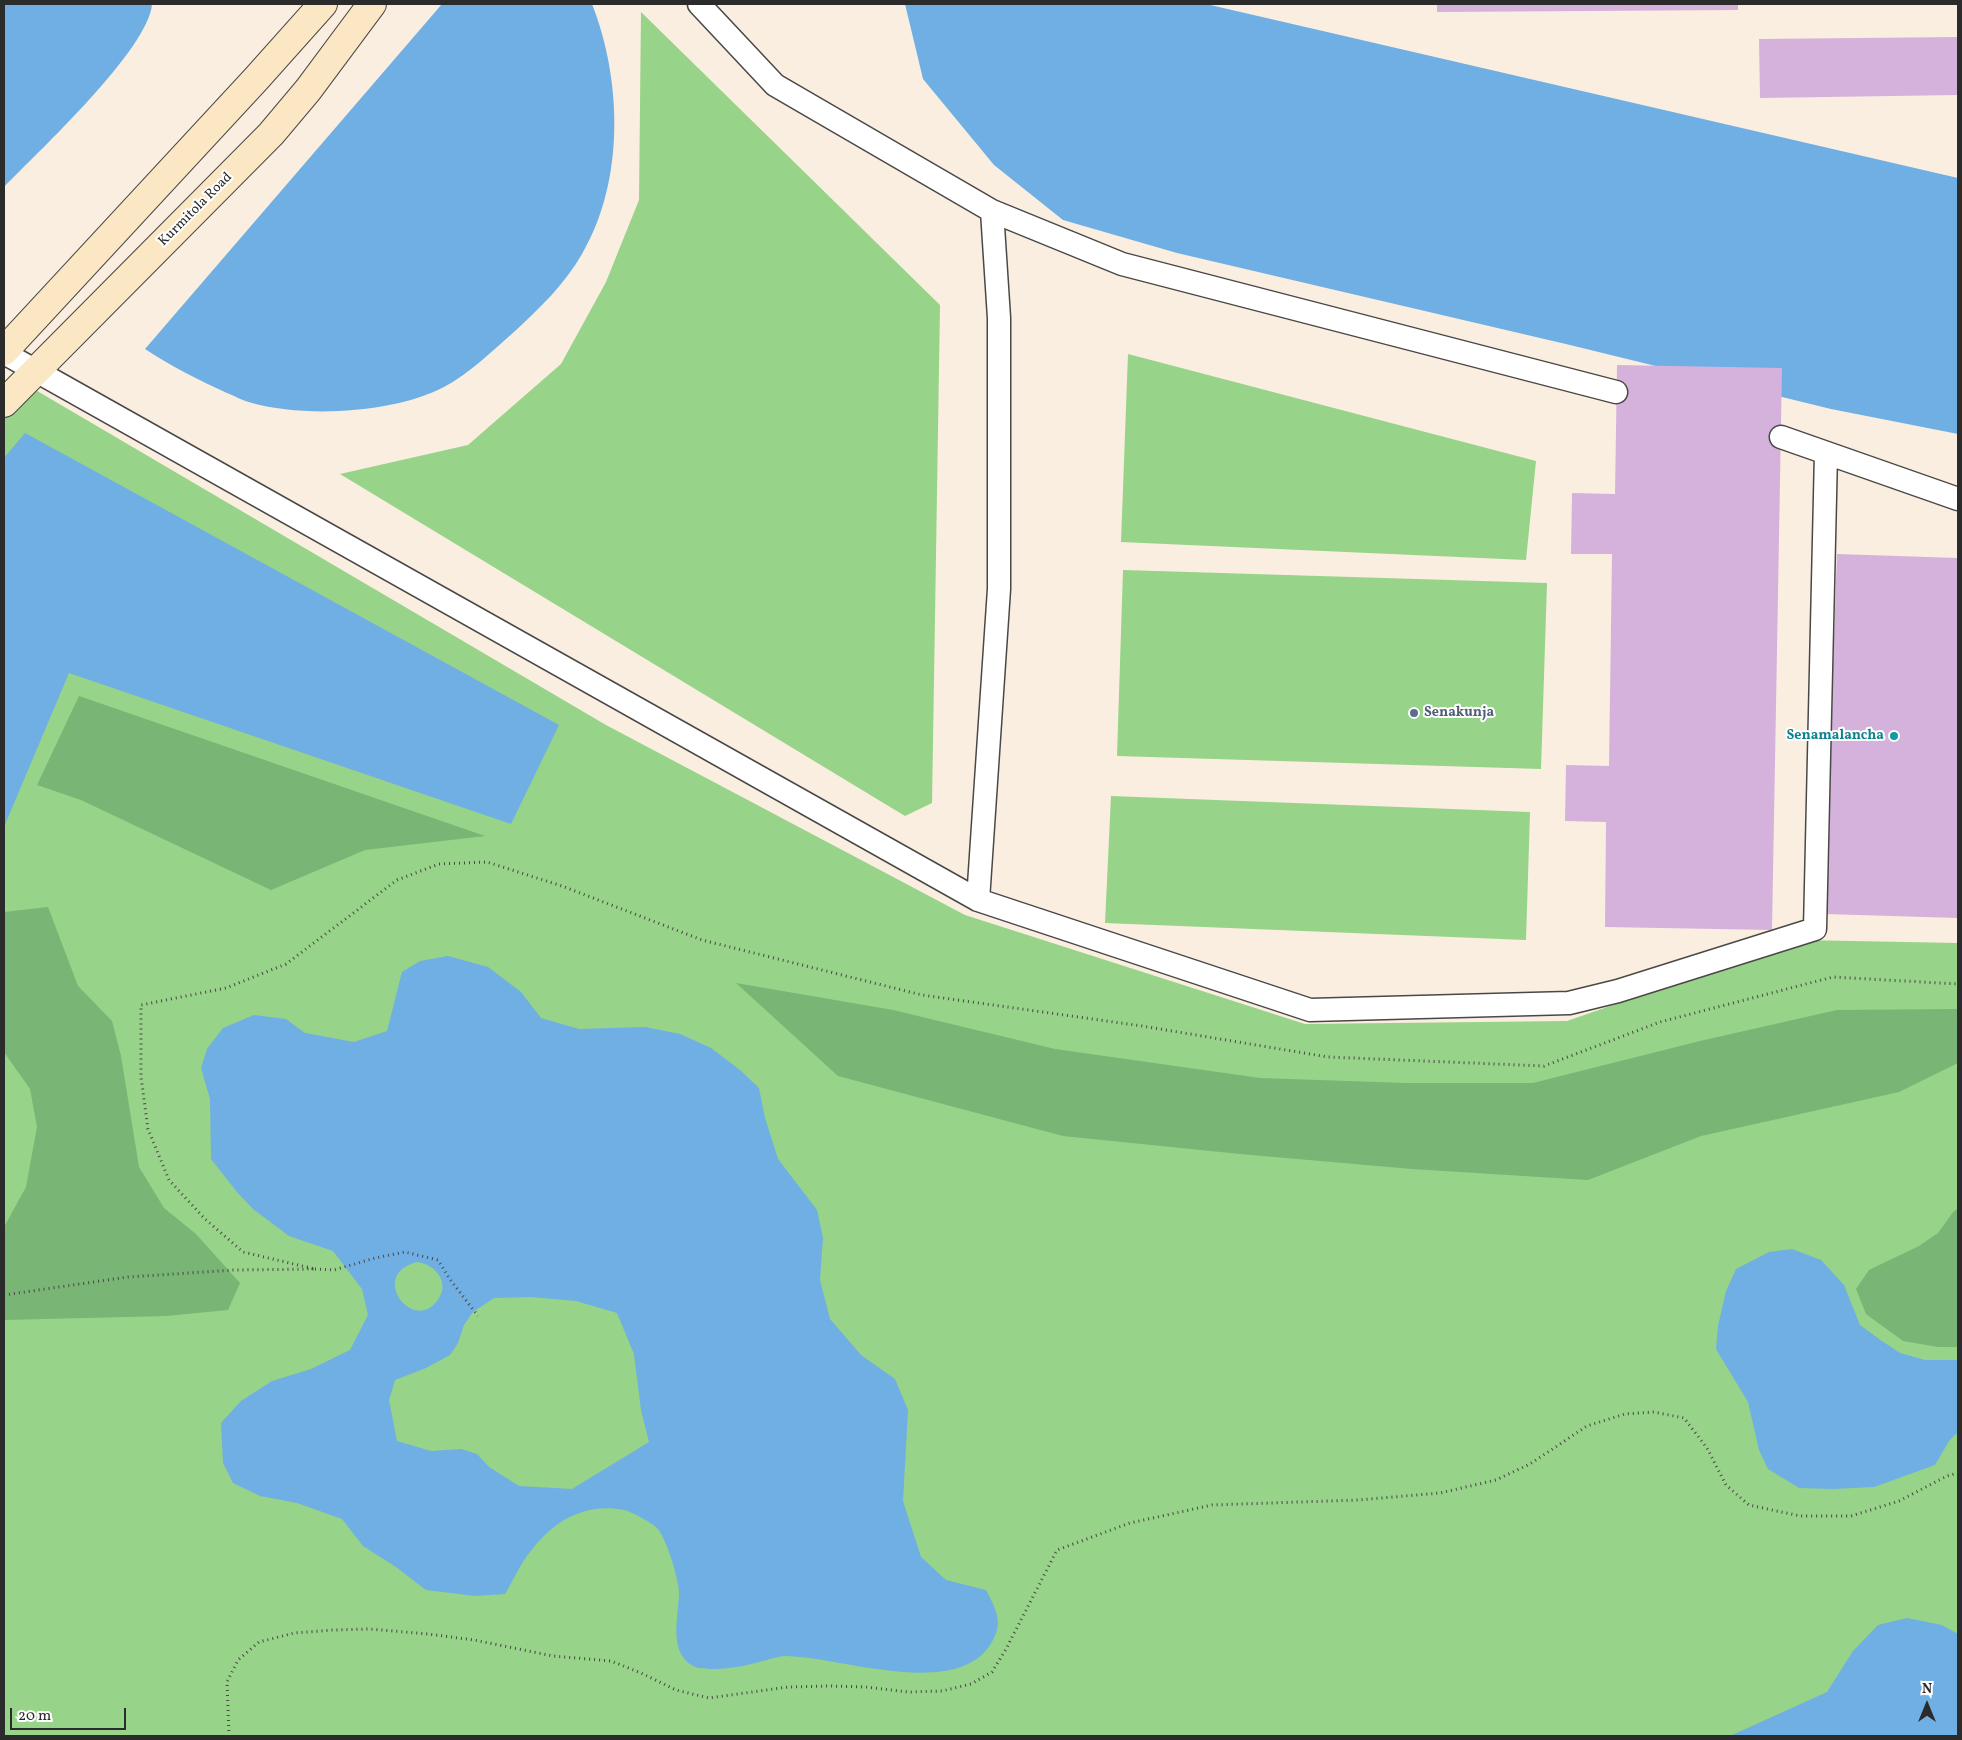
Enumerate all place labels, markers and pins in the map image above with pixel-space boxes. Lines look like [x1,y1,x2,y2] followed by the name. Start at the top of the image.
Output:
[1424,705,1494,721] place label: Senakunja
[1408,707,1420,719] marker: Senakunja
[1786,728,1884,744] place label: Senamalancha
[1888,730,1900,742] marker: Senamalancha

